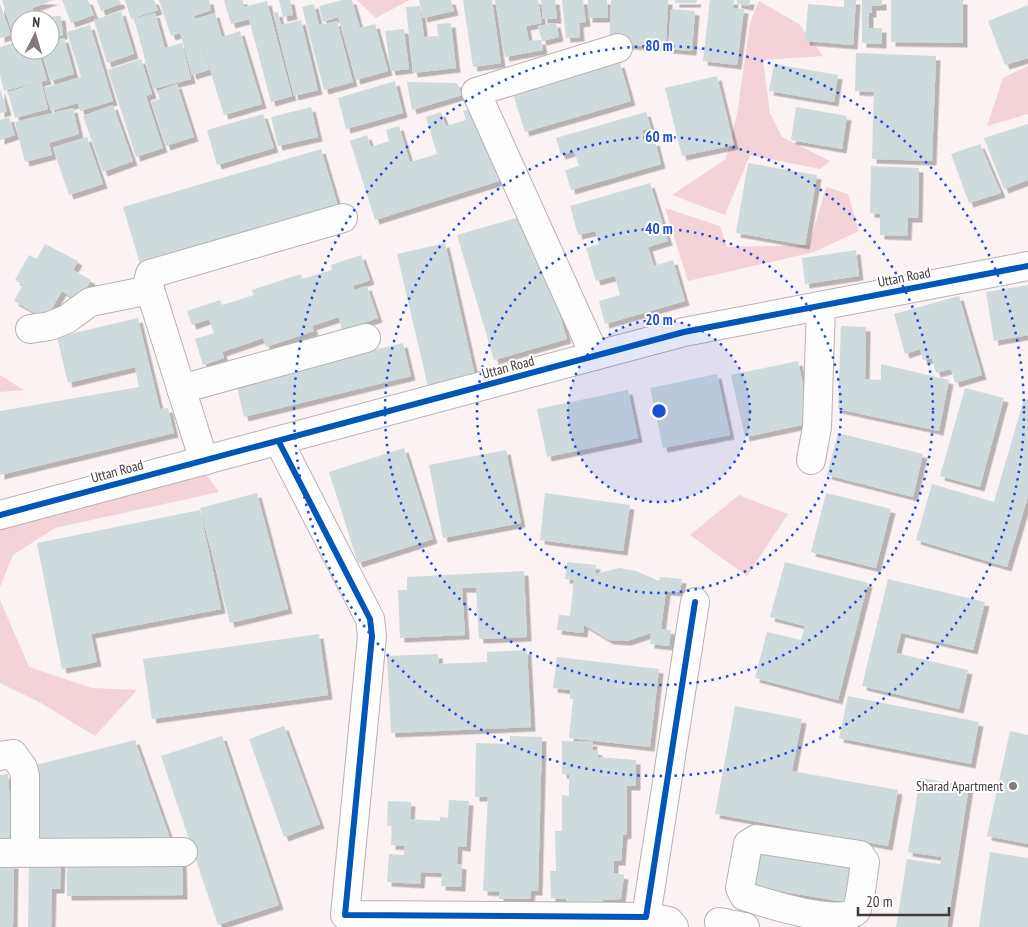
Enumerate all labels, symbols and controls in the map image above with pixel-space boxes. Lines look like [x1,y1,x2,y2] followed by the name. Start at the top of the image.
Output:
[10,10,60,60] north arrow
[32,13,41,31] text: N
[645,36,673,55] text: 80 m
[645,127,673,146] text: 60 m
[645,219,673,238] text: 40 m
[876,263,932,291] street label: Uttan Road
[645,310,673,329] text: 20 m
[480,351,536,383] street label: Uttan Road
[650,402,668,420] centre of rings
[89,455,145,487] street label: Uttan Road
[916,777,1003,795] place label: Sharad Apartment
[1007,780,1019,792] marker: Sharad Apartment
[858,884,949,916] scale bar
[866,892,892,911] text: 20 m

